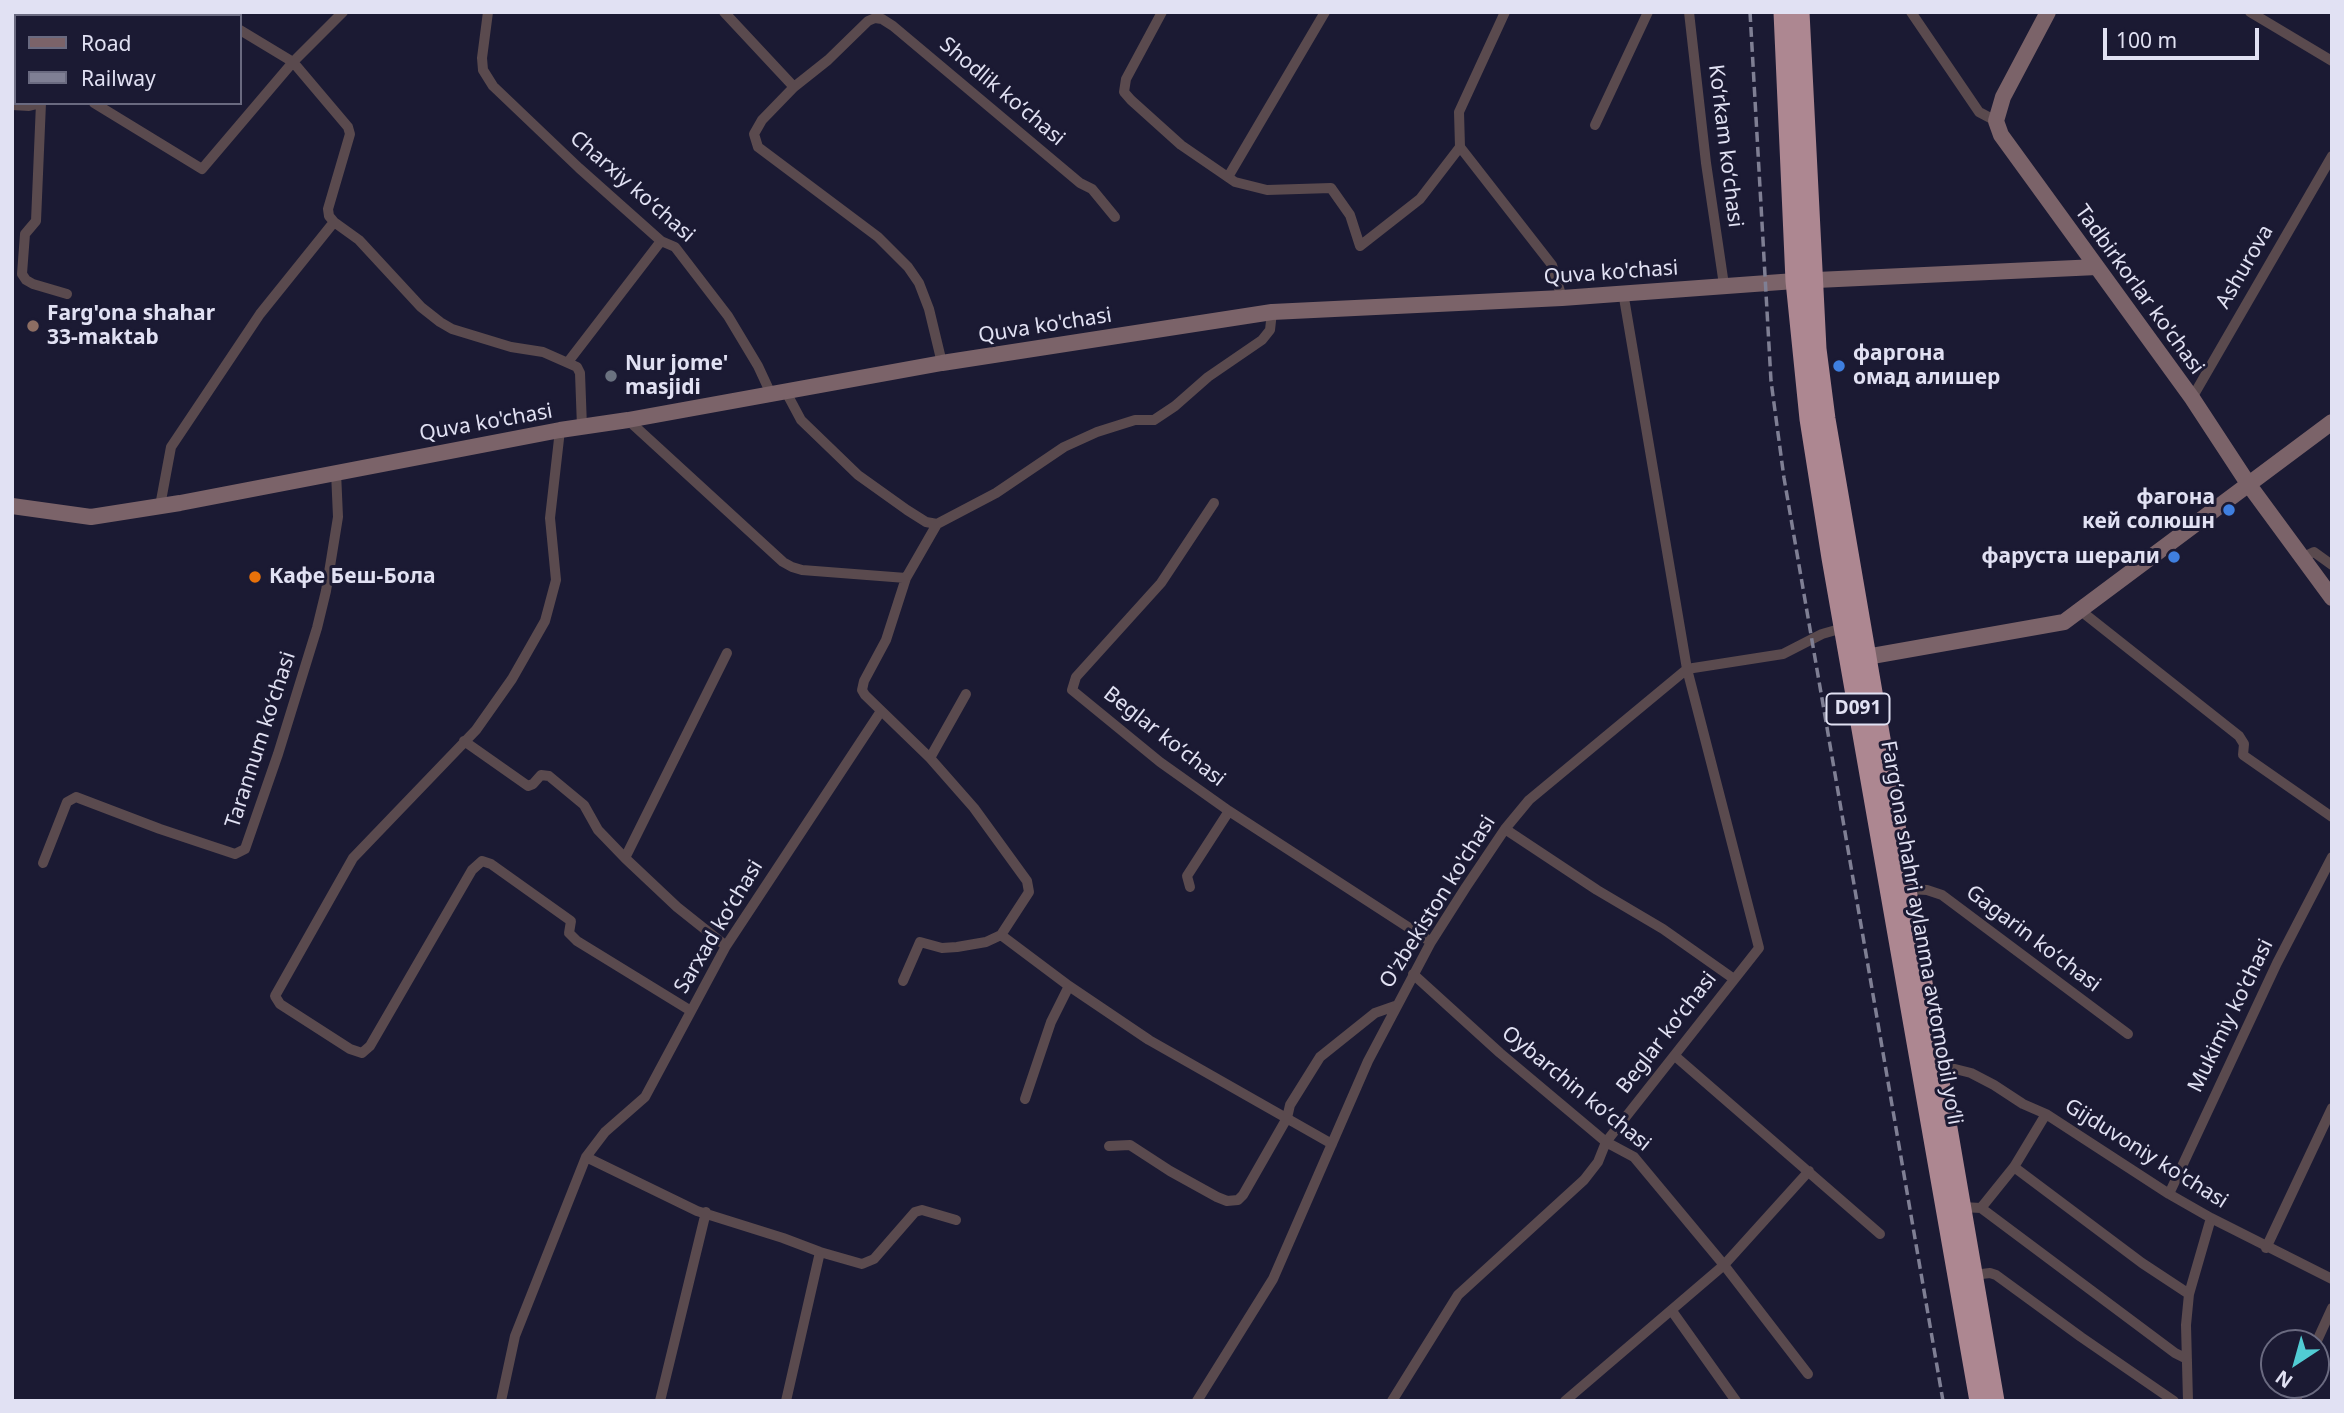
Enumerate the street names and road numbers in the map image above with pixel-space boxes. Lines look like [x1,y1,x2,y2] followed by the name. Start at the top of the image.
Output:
[934,32,1070,152] street label: Shodlik koʻchasi
[1702,63,1748,229] street label: Koʻrkam koʻchasi
[564,126,700,248] street label: Charxiy koʻchasi
[2069,200,2209,380] street label: Tadbirkorlar ko'chasi
[2211,221,2279,313] street label: Ashurova
[1543,256,1679,290] street label: Quva ko'chasi
[976,303,1114,349] street label: Quva ko'chasi
[417,399,555,447] street label: Quva ko'chasi
[221,649,301,831] street label: Tarannum koʻchasi
[1098,682,1230,792] street label: Beglar koʻchasi
[1826,694,1890,724] road number: D091
[1875,739,1967,1127] street label: Fargʻona shahri aylanma avtomobil yoʻli
[1375,811,1501,993] street label: O'zbekiston ko'chasi
[669,856,769,998] street label: Sarxad koʻchasi
[1961,880,2105,998] street label: Gagarin koʻchasi
[2183,935,2279,1097] street label: Mukimiy ko'chasi
[1612,967,1722,1099] street label: Beglar koʻchasi
[1496,1021,1656,1157] street label: Oybarchin koʻchasi
[2060,1094,2232,1214] street label: Gijduvoniy ko'chasi

